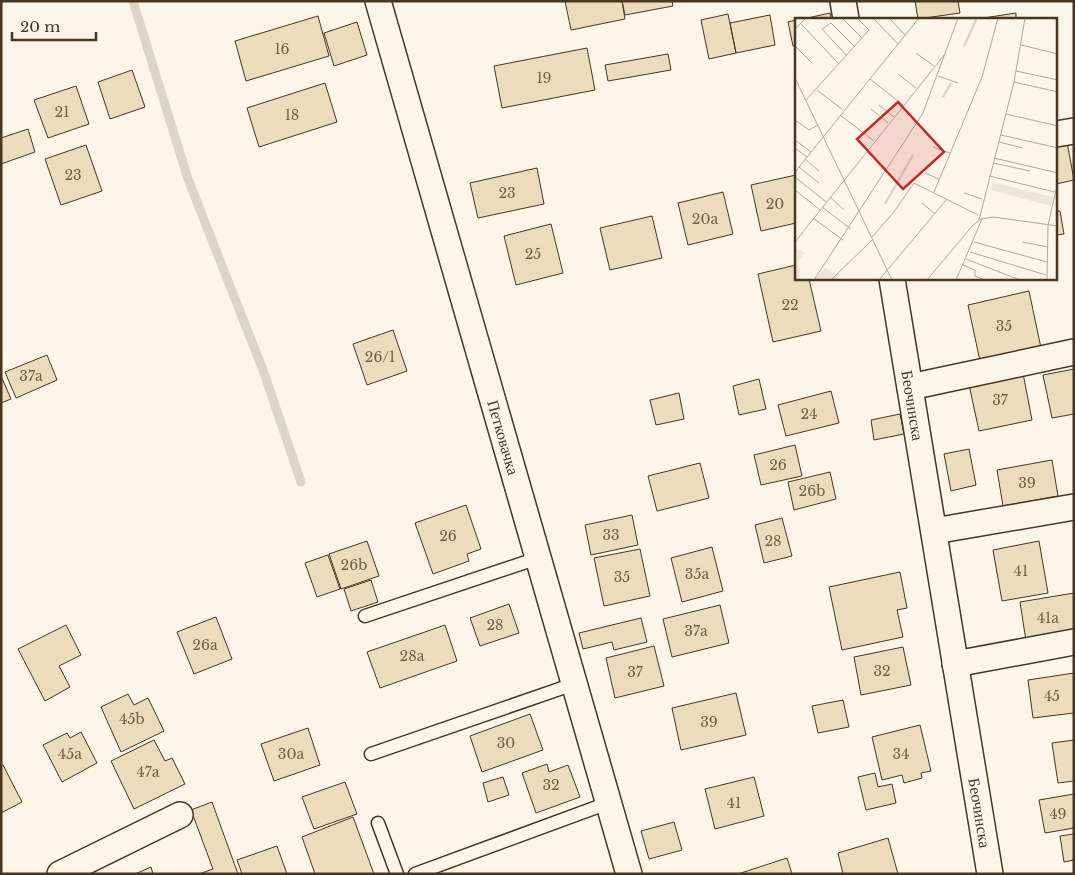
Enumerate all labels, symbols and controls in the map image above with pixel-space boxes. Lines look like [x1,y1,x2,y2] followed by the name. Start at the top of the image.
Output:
[12,10,96,42] scale bar
[20,17,60,36] text: 20 m
[795,18,1058,280] inset map
[274,40,290,58] house number: 16
[536,69,552,87] house number: 19
[55,103,69,121] house number: 21
[285,106,299,124] house number: 18
[64,166,82,184] house number: 23
[498,184,516,202] house number: 23
[766,195,784,213] house number: 20
[692,210,718,228] house number: 20a
[525,245,541,263] house number: 25
[781,296,799,314] house number: 22
[996,317,1012,335] house number: 35
[365,348,395,366] house number: 26/1
[19,367,43,385] house number: 37a
[897,369,928,442] street label: Беочинска
[992,391,1009,409] house number: 37
[483,397,524,477] street label: Петковачка
[801,405,817,423] house number: 24
[769,456,787,474] house number: 26
[1018,474,1036,492] house number: 39
[799,482,825,500] house number: 26b
[602,526,620,544] house number: 33
[439,527,457,545] house number: 26
[764,532,782,550] house number: 28
[341,556,367,574] house number: 26b
[1014,562,1028,580] house number: 41
[685,565,709,583] house number: 35a
[614,568,630,586] house number: 35
[1037,609,1059,627] house number: 41a
[486,616,504,634] house number: 28
[684,622,708,640] house number: 37a
[192,636,218,654] house number: 26a
[400,647,425,665] house number: 28a
[873,662,891,680] house number: 32
[627,663,644,681] house number: 37
[1044,687,1060,705] house number: 45
[119,710,145,728] house number: 45b
[700,713,718,731] house number: 39
[497,734,515,752] house number: 30
[58,745,82,763] house number: 45a
[278,745,304,763] house number: 30a
[893,745,909,763] house number: 34
[137,763,160,781] house number: 47a
[542,776,560,794] house number: 32
[964,776,996,849] street label: Беочинска
[727,794,741,812] house number: 41
[1049,805,1067,823] house number: 49

